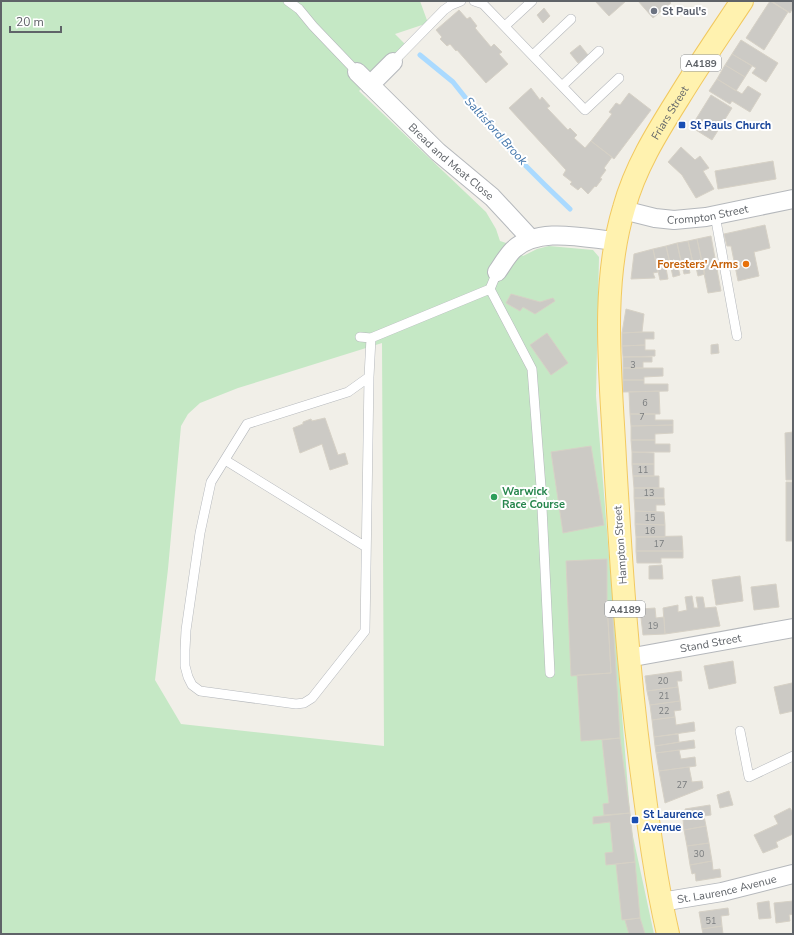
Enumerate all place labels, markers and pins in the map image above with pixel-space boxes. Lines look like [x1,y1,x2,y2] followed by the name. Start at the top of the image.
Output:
[662,4,706,19] place label: St Paul's
[649,6,659,16] marker: St Paul's
[690,118,771,133] place label: St Pauls Church
[677,120,687,130] marker: St Pauls Church
[657,257,738,272] place label: Foresters' Arms
[741,259,751,269] marker: Foresters' Arms
[502,484,565,512] place label: Warwick Race Course
[489,492,499,502] marker: Warwick Race Course
[643,807,703,835] place label: St Laurence Avenue
[630,815,640,825] marker: St Laurence Avenue

